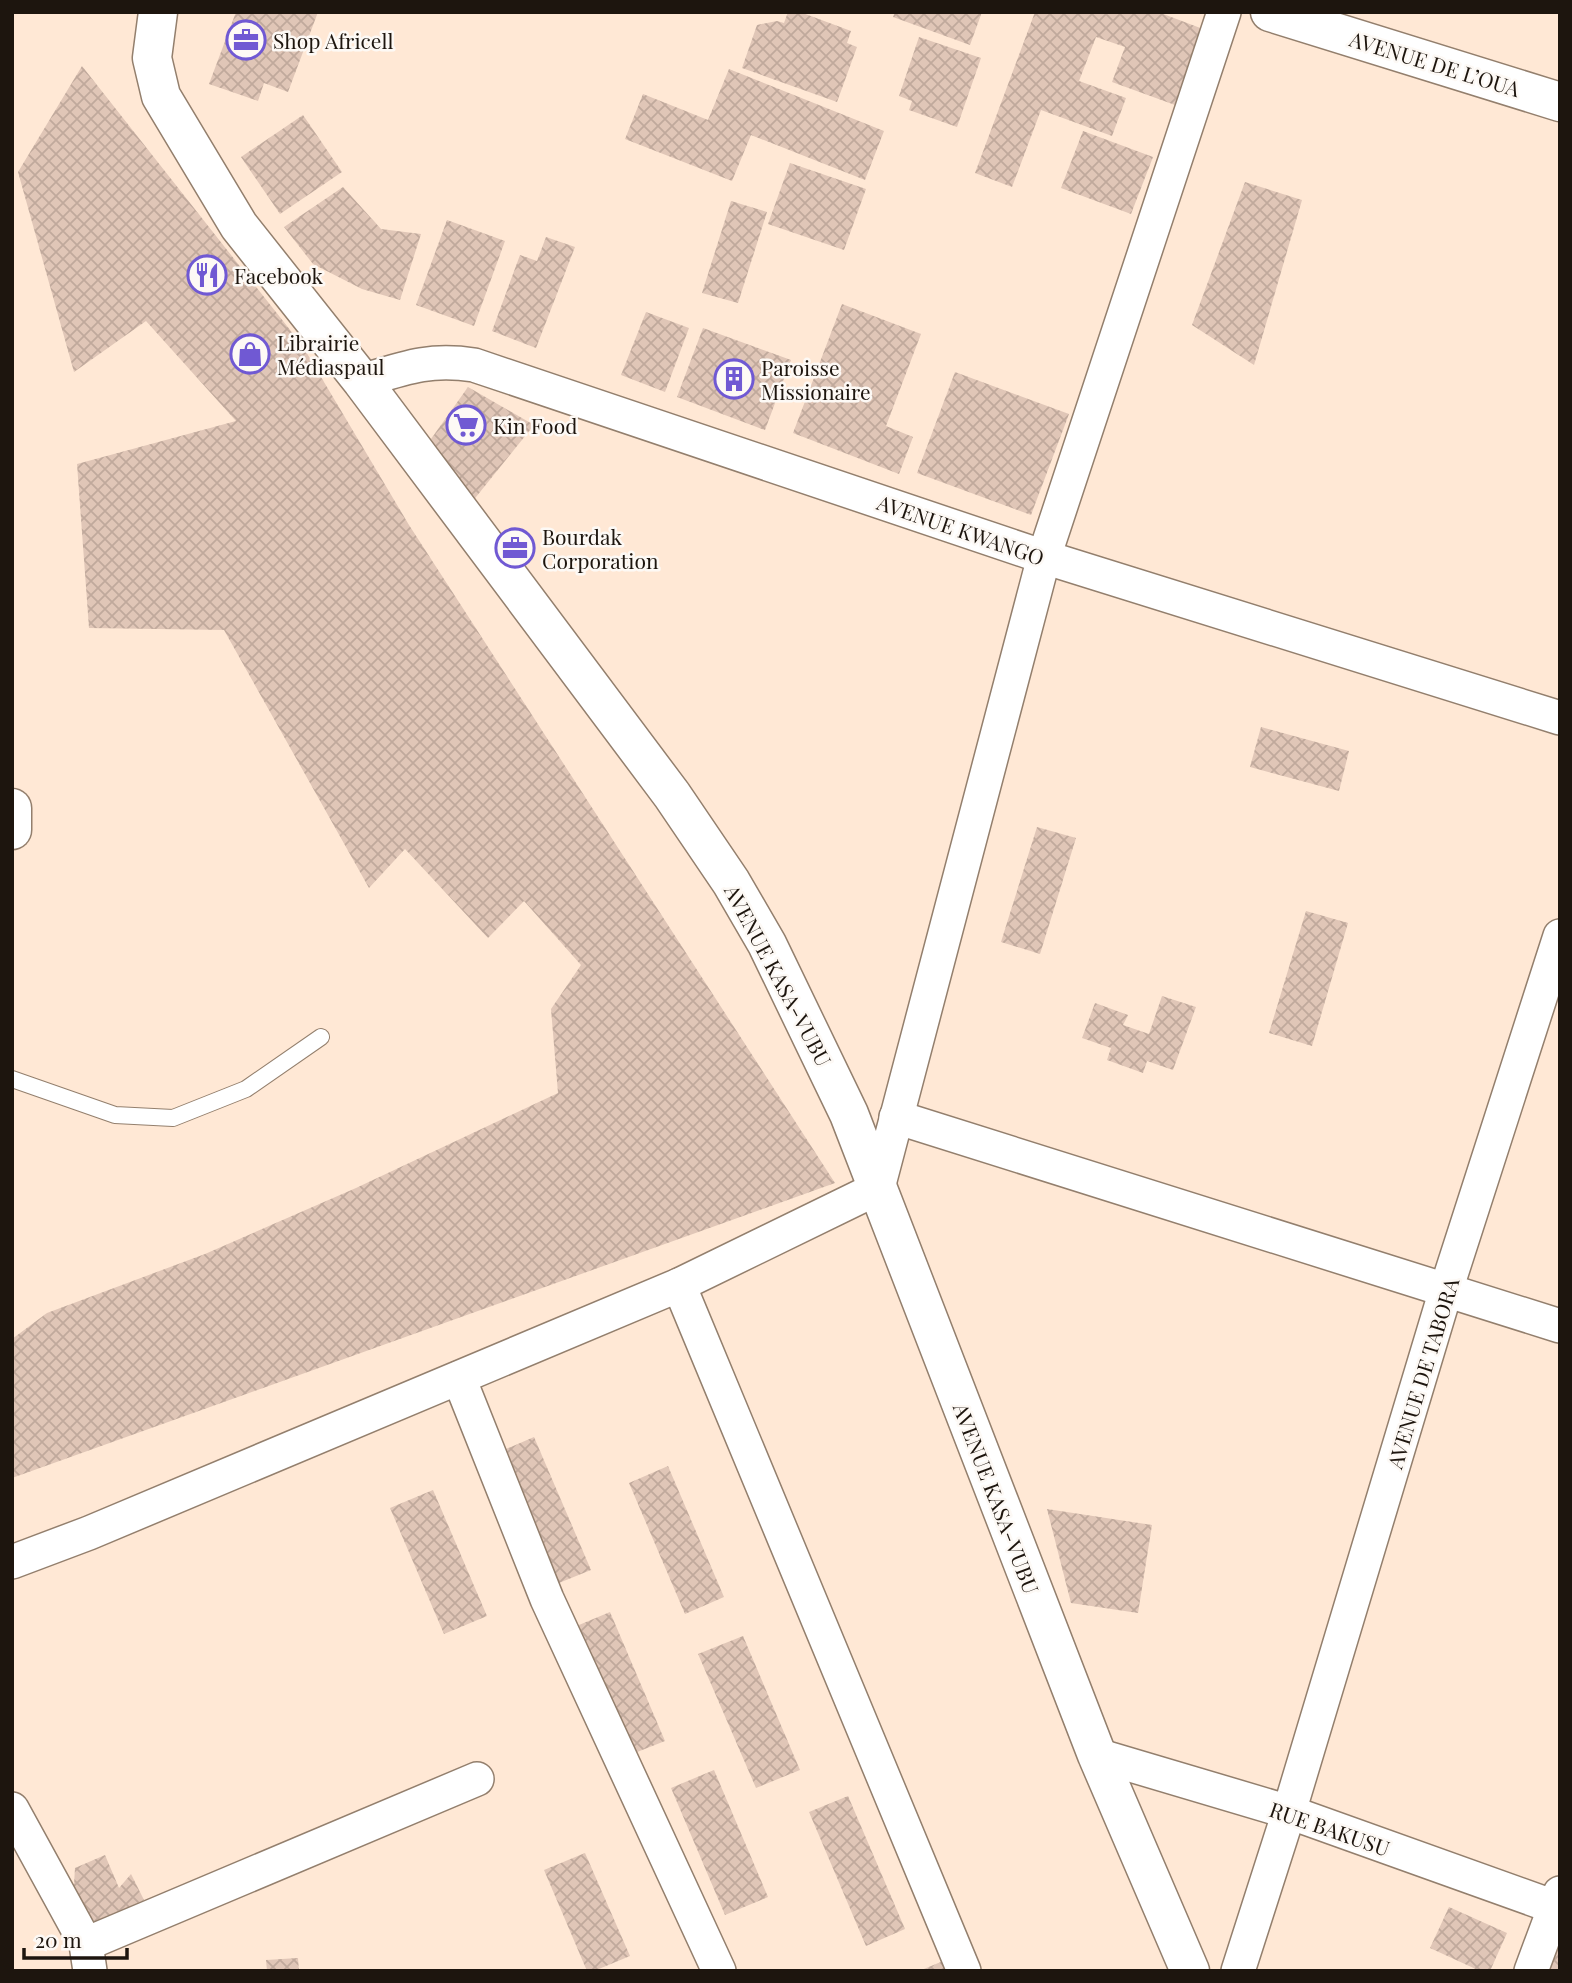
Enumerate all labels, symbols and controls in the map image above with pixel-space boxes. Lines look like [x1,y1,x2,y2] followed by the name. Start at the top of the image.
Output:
[225,19,267,61] office icon: Shop Africell
[1346,24,1524,102] street label: AVENUE DE L’OUA
[273,26,393,54] place label: Shop Africell
[186,254,228,296] restaurant icon: Facebook
[234,261,324,289] place label: Facebook
[277,328,385,380] place label: Librairie Médiaspaul
[229,333,271,375] shop icon: Librairie Médiaspaul
[761,353,871,405] place label: Paroisse Missionaire
[713,358,755,400] building icon: Paroisse Missionaire
[445,404,487,446] supermarket icon: Kin Food
[493,411,577,439] place label: Kin Food
[873,487,1048,571] street label: AVENUE KWANGO
[542,522,659,574] place label: Bourdak Corporation
[494,527,536,569] office icon: Bourdak Corporation
[719,878,839,1071] street label: AVENUE KASA-VUBU
[1379,1273,1465,1473] street label: AVENUE DE TABORA
[947,1398,1046,1597] street label: AVENUE KASA-VUBU
[1266,1794,1394,1862] street label: RUE BAKUSU
[24,1916,128,1960] scale bar
[35,1925,82,1953] text: 20 m

